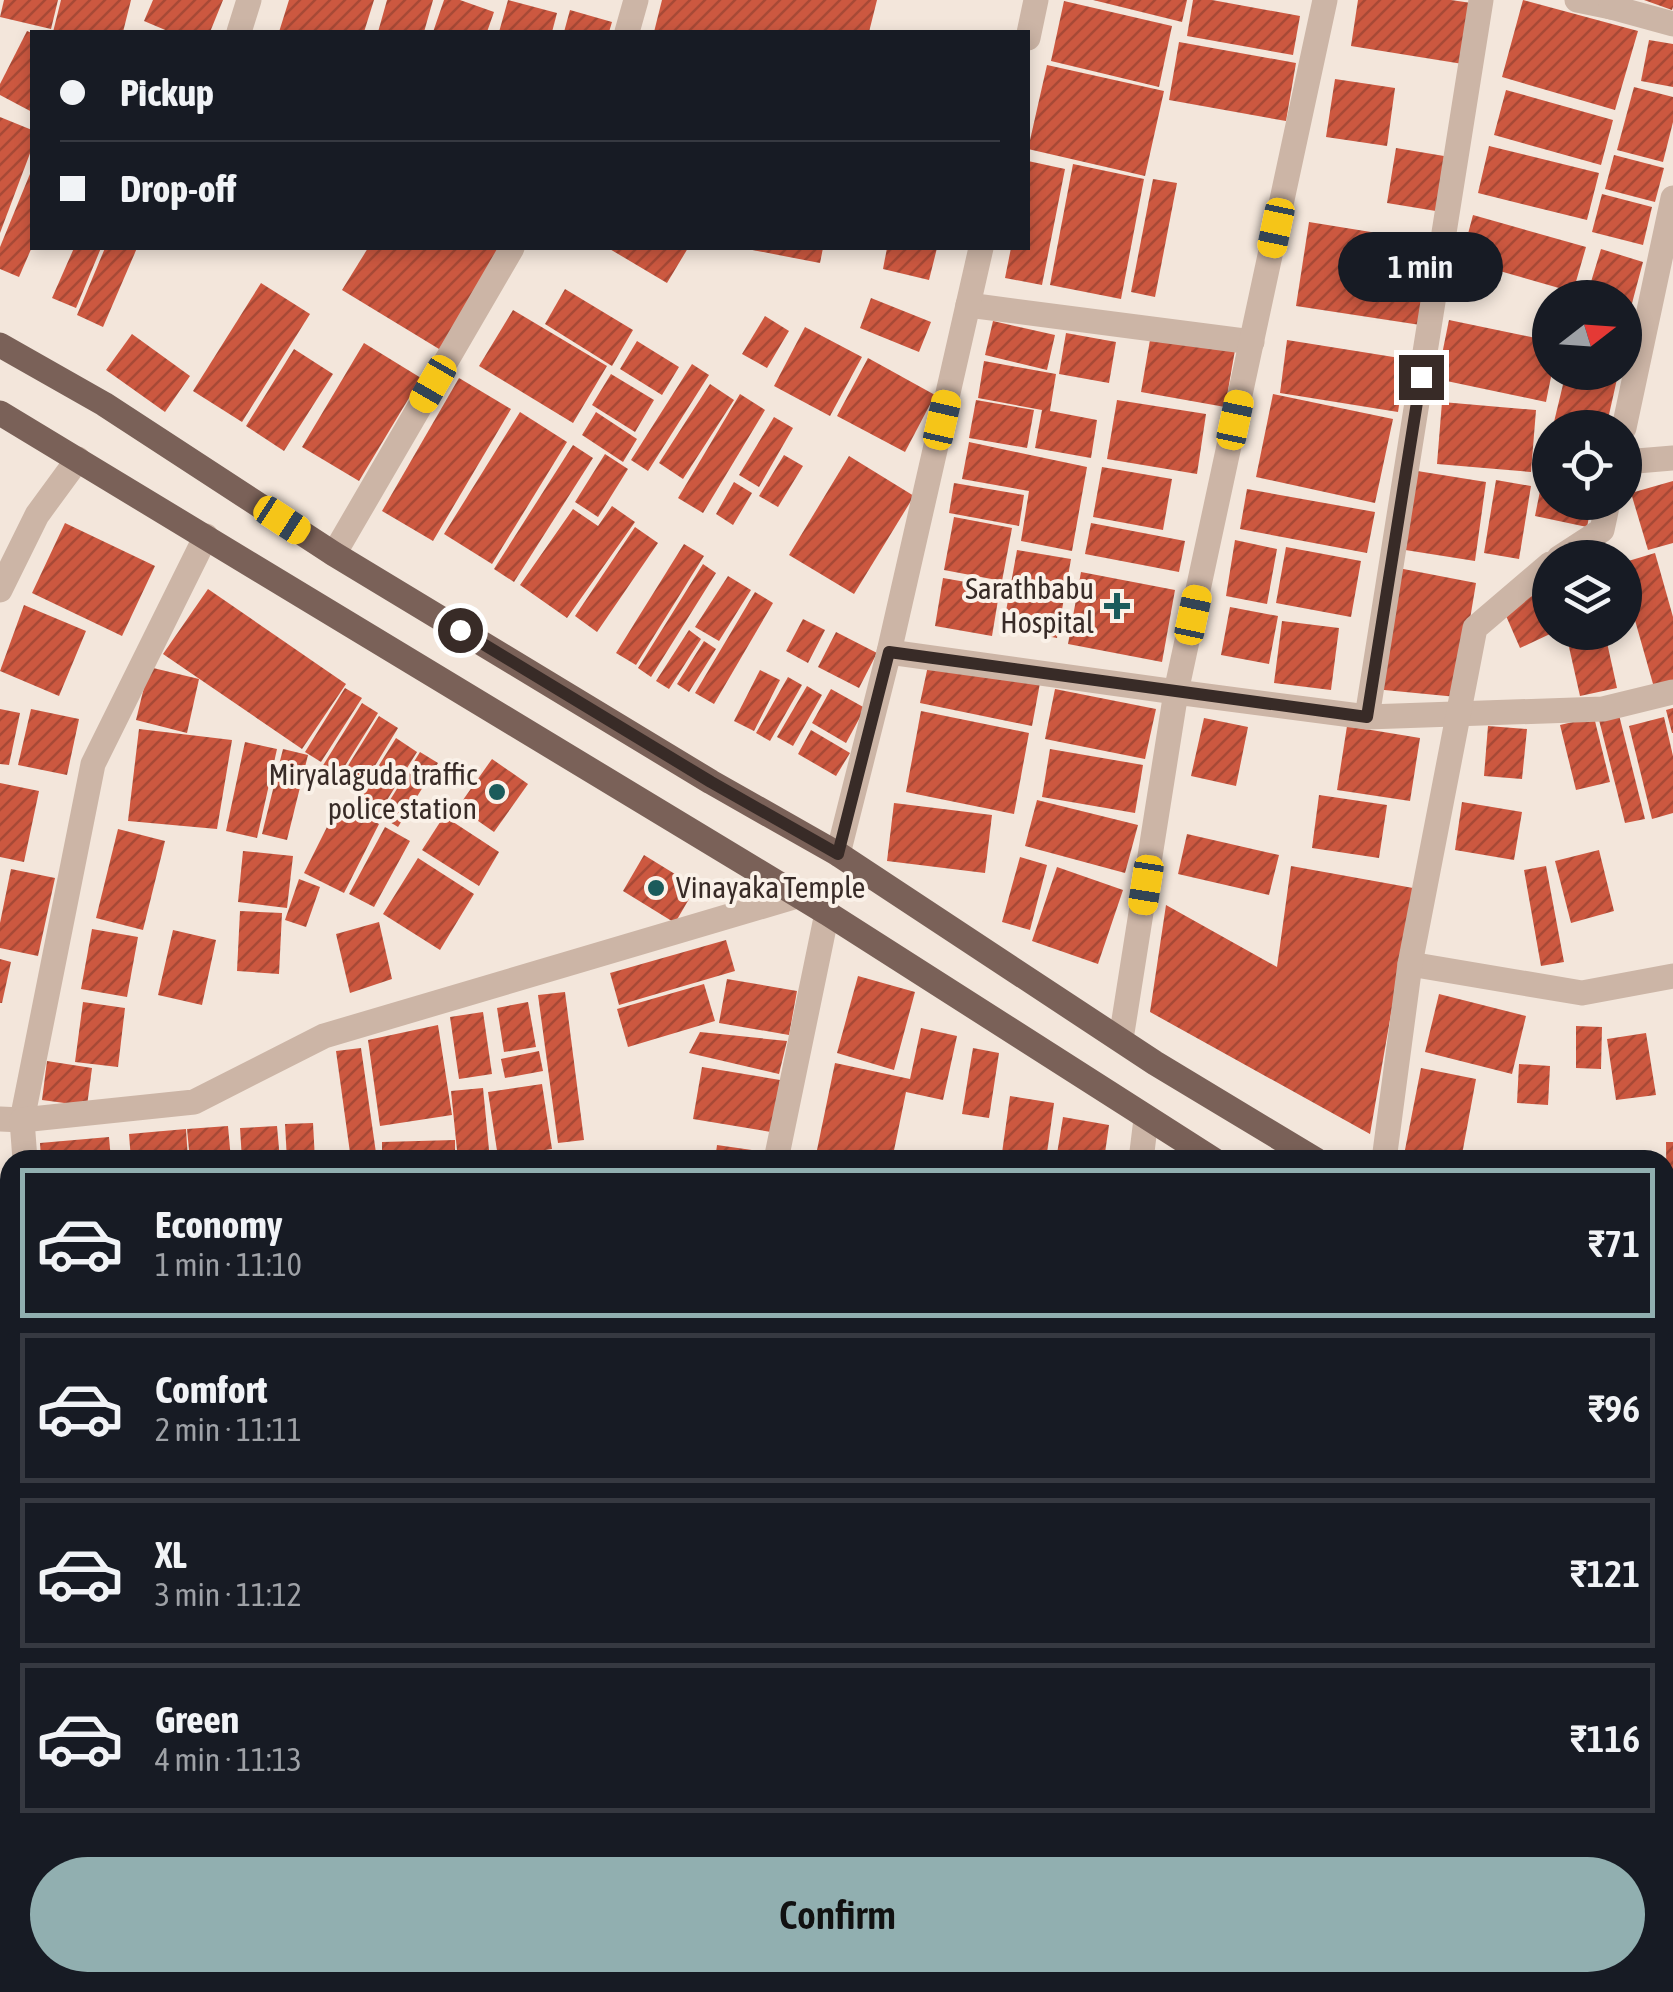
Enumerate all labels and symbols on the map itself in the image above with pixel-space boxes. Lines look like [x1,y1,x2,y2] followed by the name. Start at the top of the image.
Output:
[1255,196,1297,260] car
[1338,232,1504,302] callout: 1 min
[1532,280,1642,390] north arrow
[405,351,461,417] car
[1399,355,1444,400] route end
[921,387,963,453] car
[1214,388,1256,452] car
[249,491,315,549] car
[965,571,1094,639] place label: Sarathbabu Hospital
[1172,583,1214,647] car
[1104,593,1130,619] marker: Sarathbabu Hospital
[438,608,483,653] route start
[268,757,478,825] place label: Miryalaguda traffic police station
[486,781,508,803] marker: Miryalaguda traffic police station
[1126,853,1166,917] car
[676,870,865,904] place label: Vinayaka Temple
[645,877,667,899] marker: Vinayaka Temple

